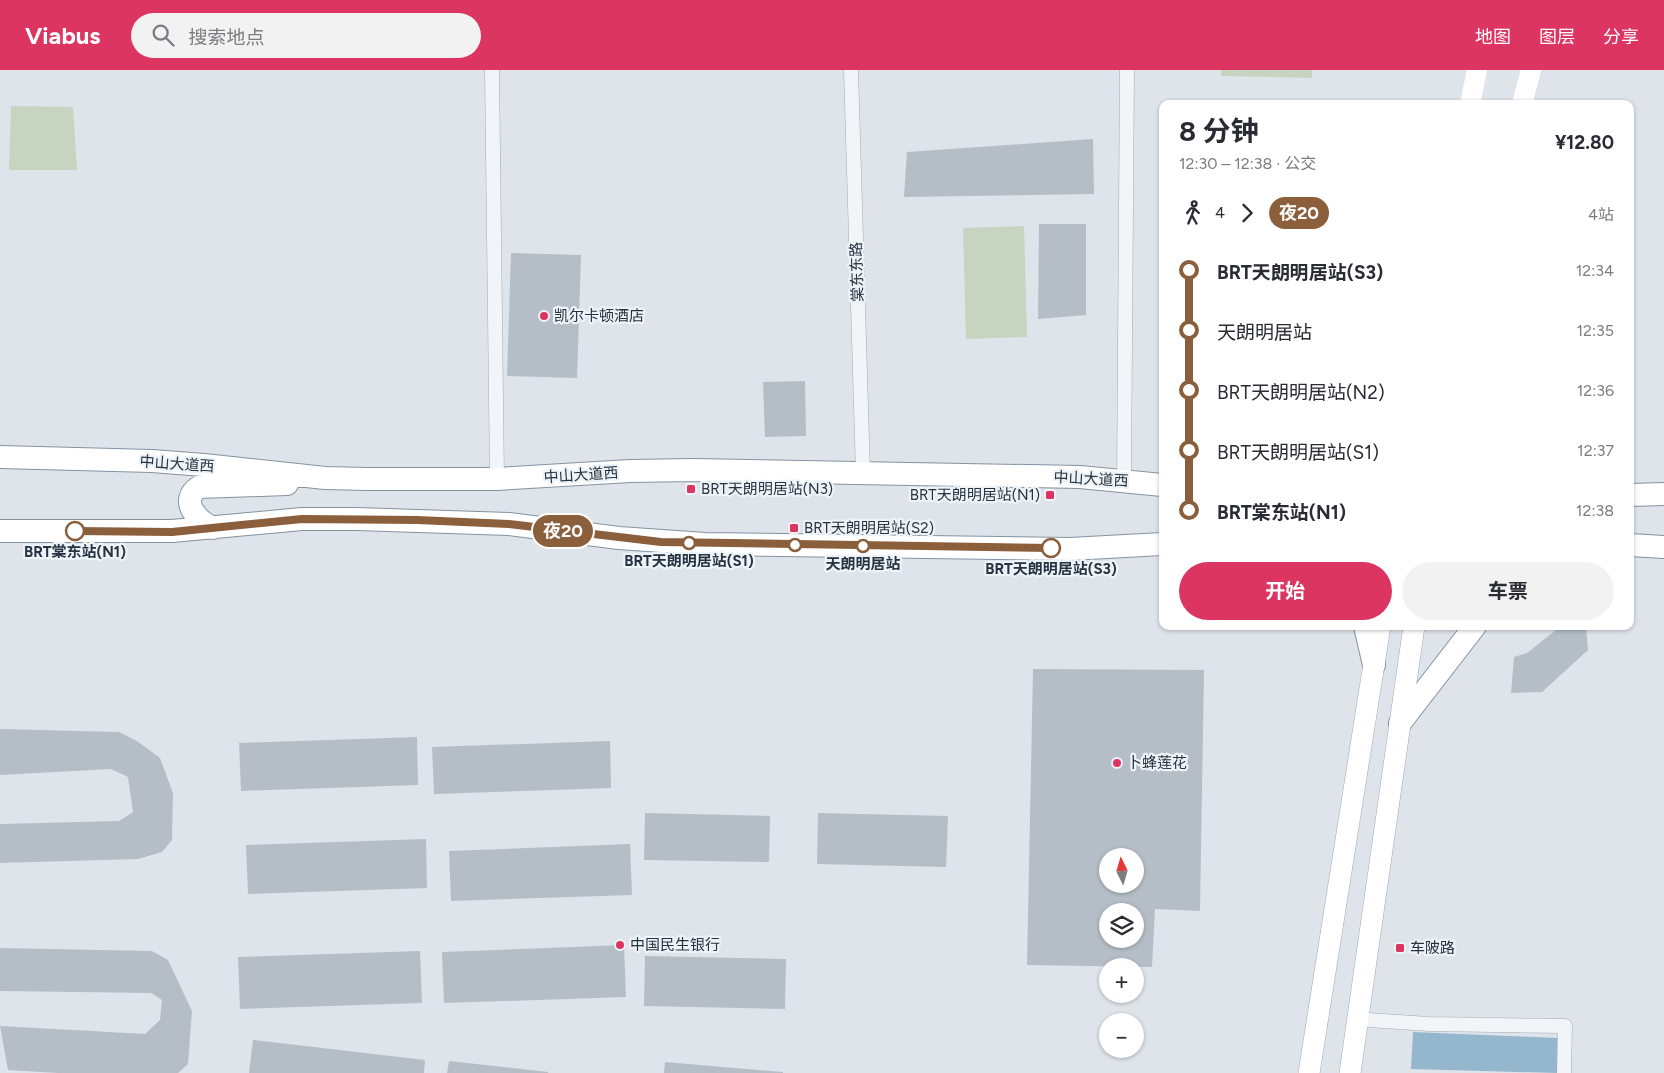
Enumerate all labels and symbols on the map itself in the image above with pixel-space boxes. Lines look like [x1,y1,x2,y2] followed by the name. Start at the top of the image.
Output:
[847,242,867,302] street label: 棠东东路
[554,307,644,325] place label: 凯尔卡顿酒店
[538,310,550,322] marker: 凯尔卡顿酒店
[139,452,215,476] street label: 中山大道西
[543,463,619,487] street label: 中山大道西
[1053,468,1129,490] street label: 中山大道西
[701,480,833,498] place label: BRT天朗明居站(N3)
[685,483,697,495] marker: BRT天朗明居站(N3)
[910,486,1040,504] place label: BRT天朗明居站(N1)
[1044,489,1056,501] marker: BRT天朗明居站(N1)
[534,515,592,547] line badge: 夜20
[804,519,934,537] place label: BRT天朗明居站(S2)
[65,521,85,541] marker: BRT棠东站(N1)
[788,522,800,534] marker: BRT天朗明居站(S2)
[682,536,696,550] marker: BRT天朗明居站(S1)
[788,538,802,552] unlabelled marker
[1041,538,1061,558] marker: BRT天朗明居站(S3)
[856,539,870,553] marker: 天朗明居站
[24,543,126,561] place label: BRT棠东站(N1)
[624,552,754,570] place label: BRT天朗明居站(S1)
[825,555,901,573] place label: 天朗明居站
[985,560,1117,578] place label: BRT天朗明居站(S3)
[1127,754,1187,772] place label: 卜蜂莲花
[1111,757,1123,769] marker: 卜蜂莲花
[1099,848,1144,892] north arrow
[630,936,720,954] place label: 中国民生银行
[614,939,626,951] marker: 中国民生银行
[1410,939,1455,957] place label: 车陂路
[1394,942,1406,954] marker: 车陂路

